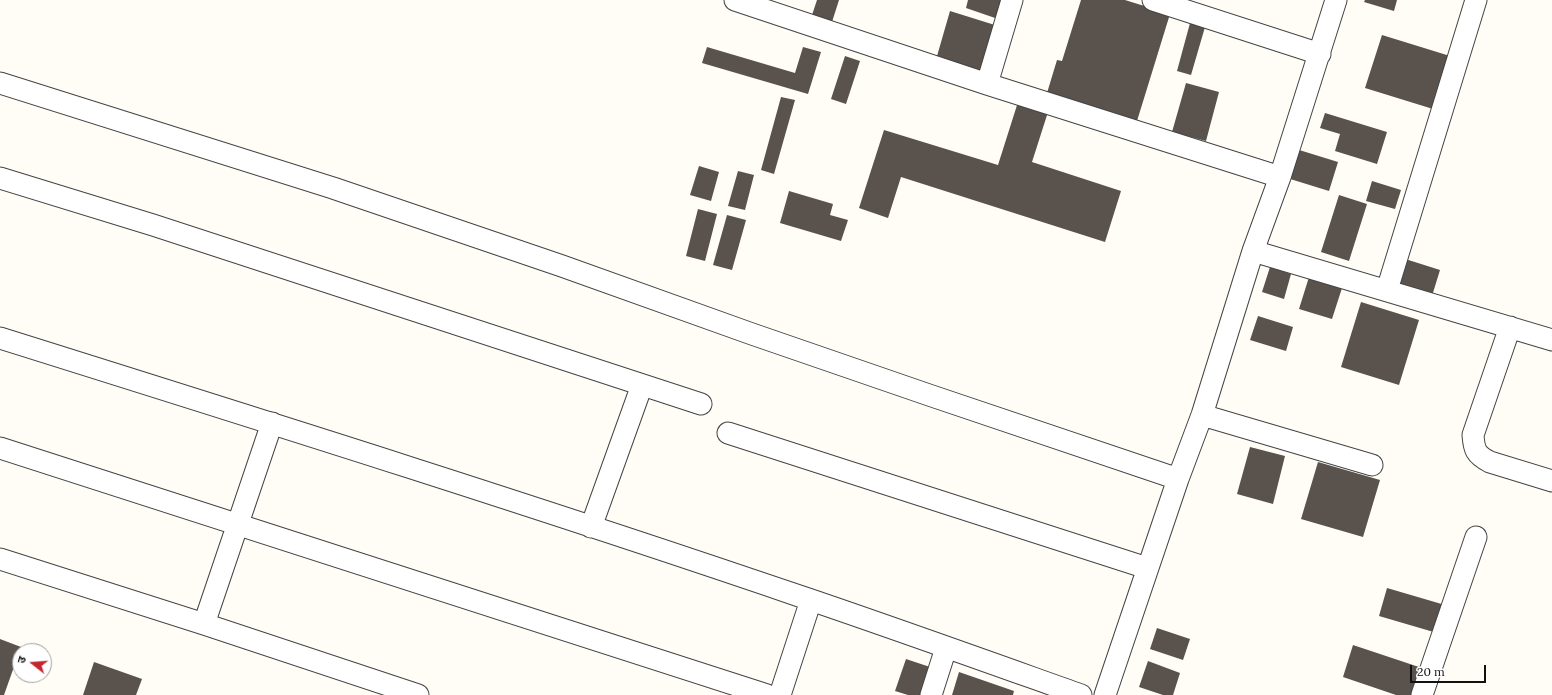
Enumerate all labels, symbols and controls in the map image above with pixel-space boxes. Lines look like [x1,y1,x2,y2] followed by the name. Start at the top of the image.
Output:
[12,643,52,683] north arrow
[14,655,29,665] text: उ
[1412,657,1488,683] scale bar
[1417,664,1445,679] text: 20 m

